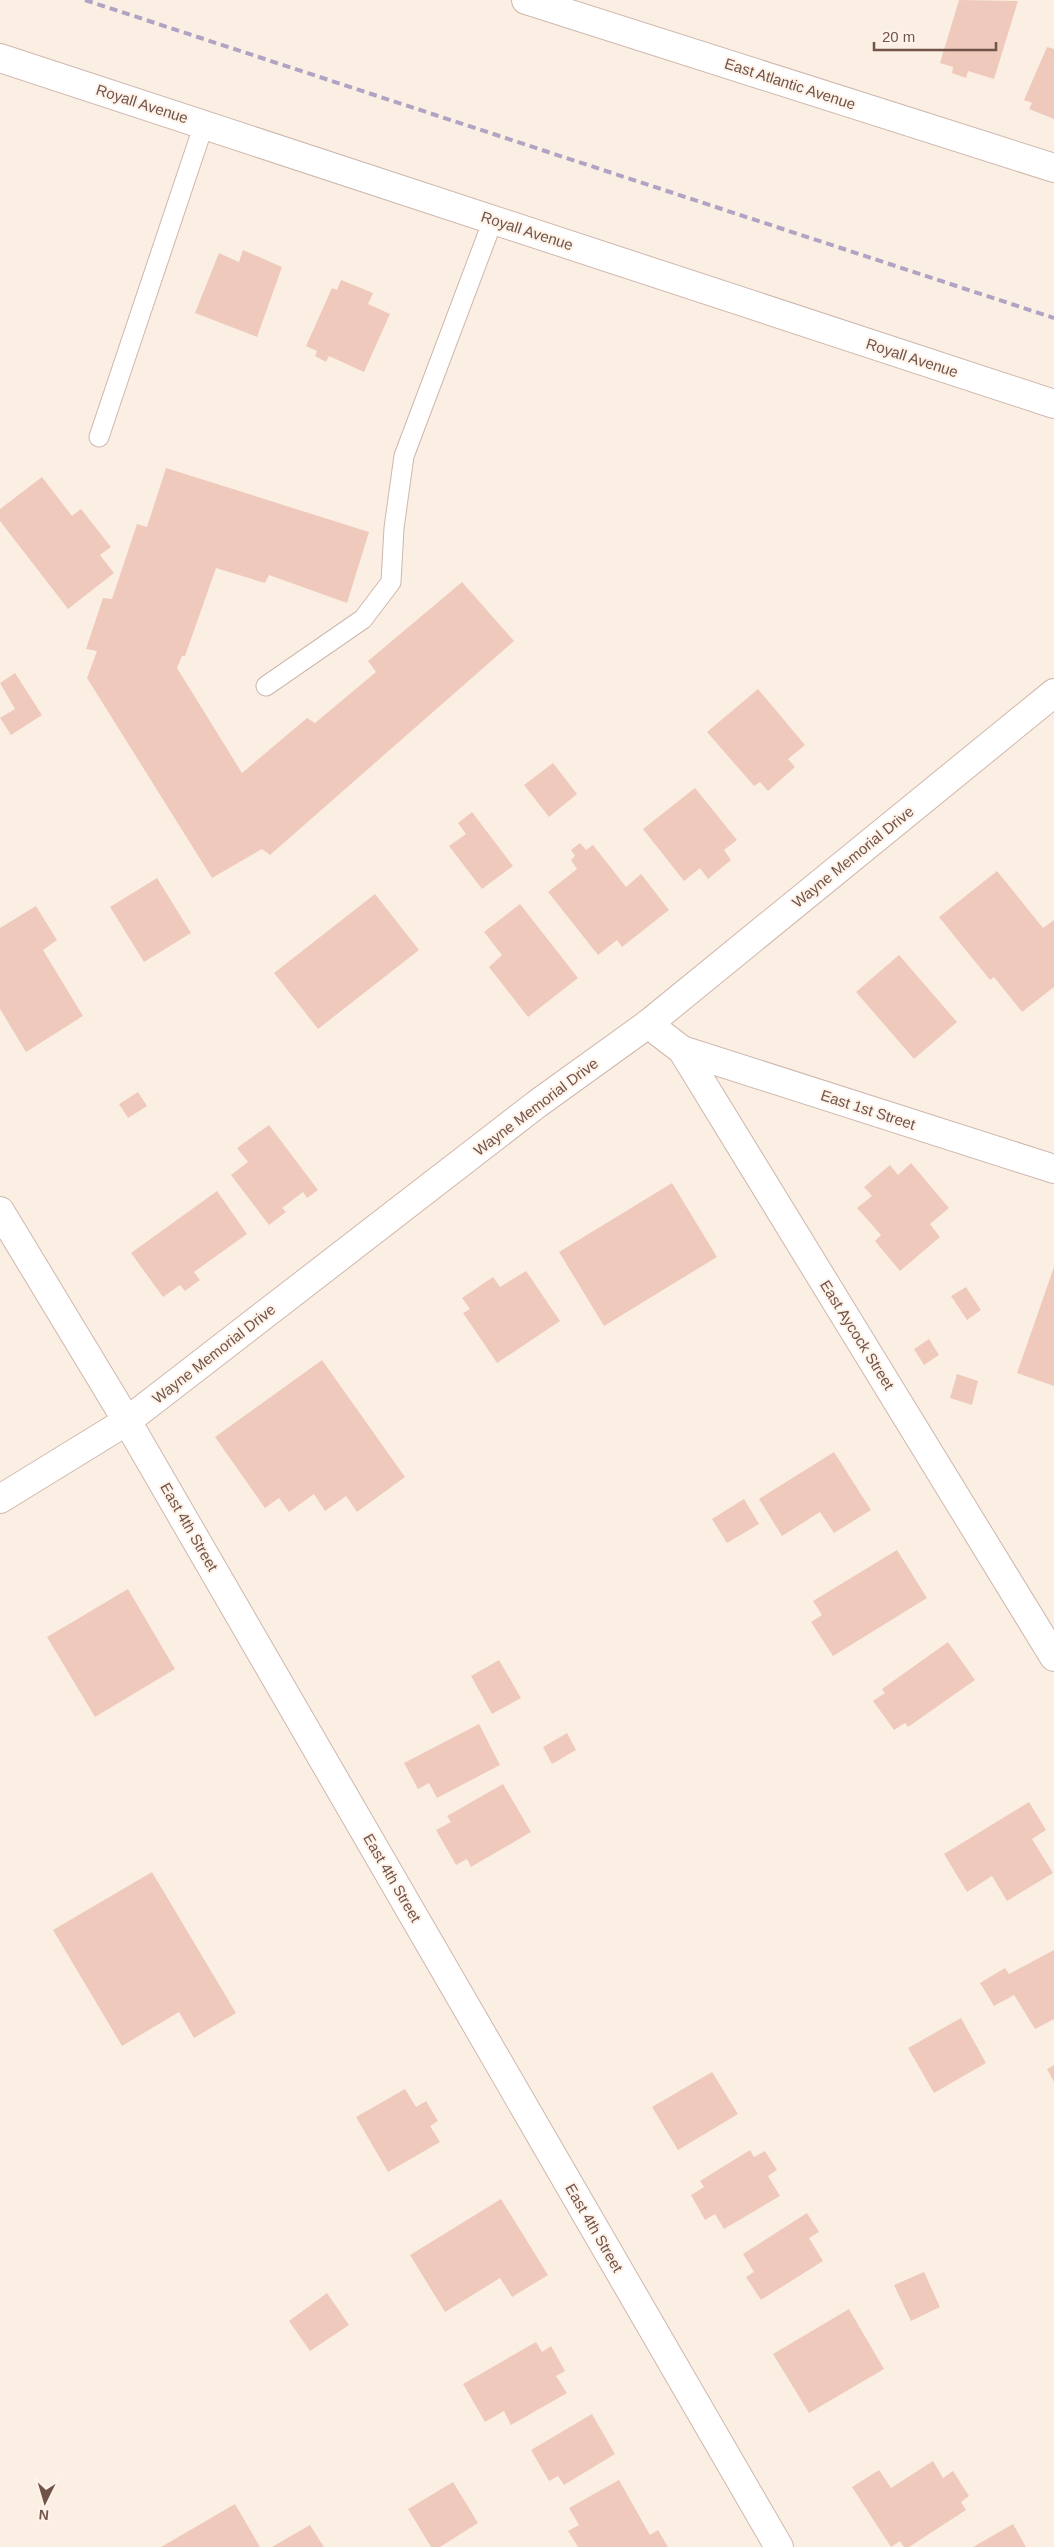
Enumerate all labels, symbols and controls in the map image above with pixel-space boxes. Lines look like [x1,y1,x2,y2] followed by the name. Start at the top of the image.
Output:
[874,20,996,52] scale bar
[882,28,915,45] text: 20 m
[723,54,858,113] street label: East Atlantic Avenue
[94,81,190,126] street label: Royall Avenue
[479,208,575,253] street label: Royall Avenue
[864,335,960,380] street label: Royall Avenue
[789,802,917,911] street label: Wayne Memorial Drive
[470,1054,601,1159] street label: Wayne Memorial Drive
[819,1086,918,1133] street label: East 1st Street
[817,1277,898,1393] street label: East Aycock Street
[149,1300,278,1407] street label: Wayne Memorial Drive
[157,1480,222,1575] street label: East 4th Street
[360,1831,425,1926] street label: East 4th Street
[562,2181,627,2276] street label: East 4th Street
[20,2477,70,2527] north arrow
[38,2507,50,2523] text: N

